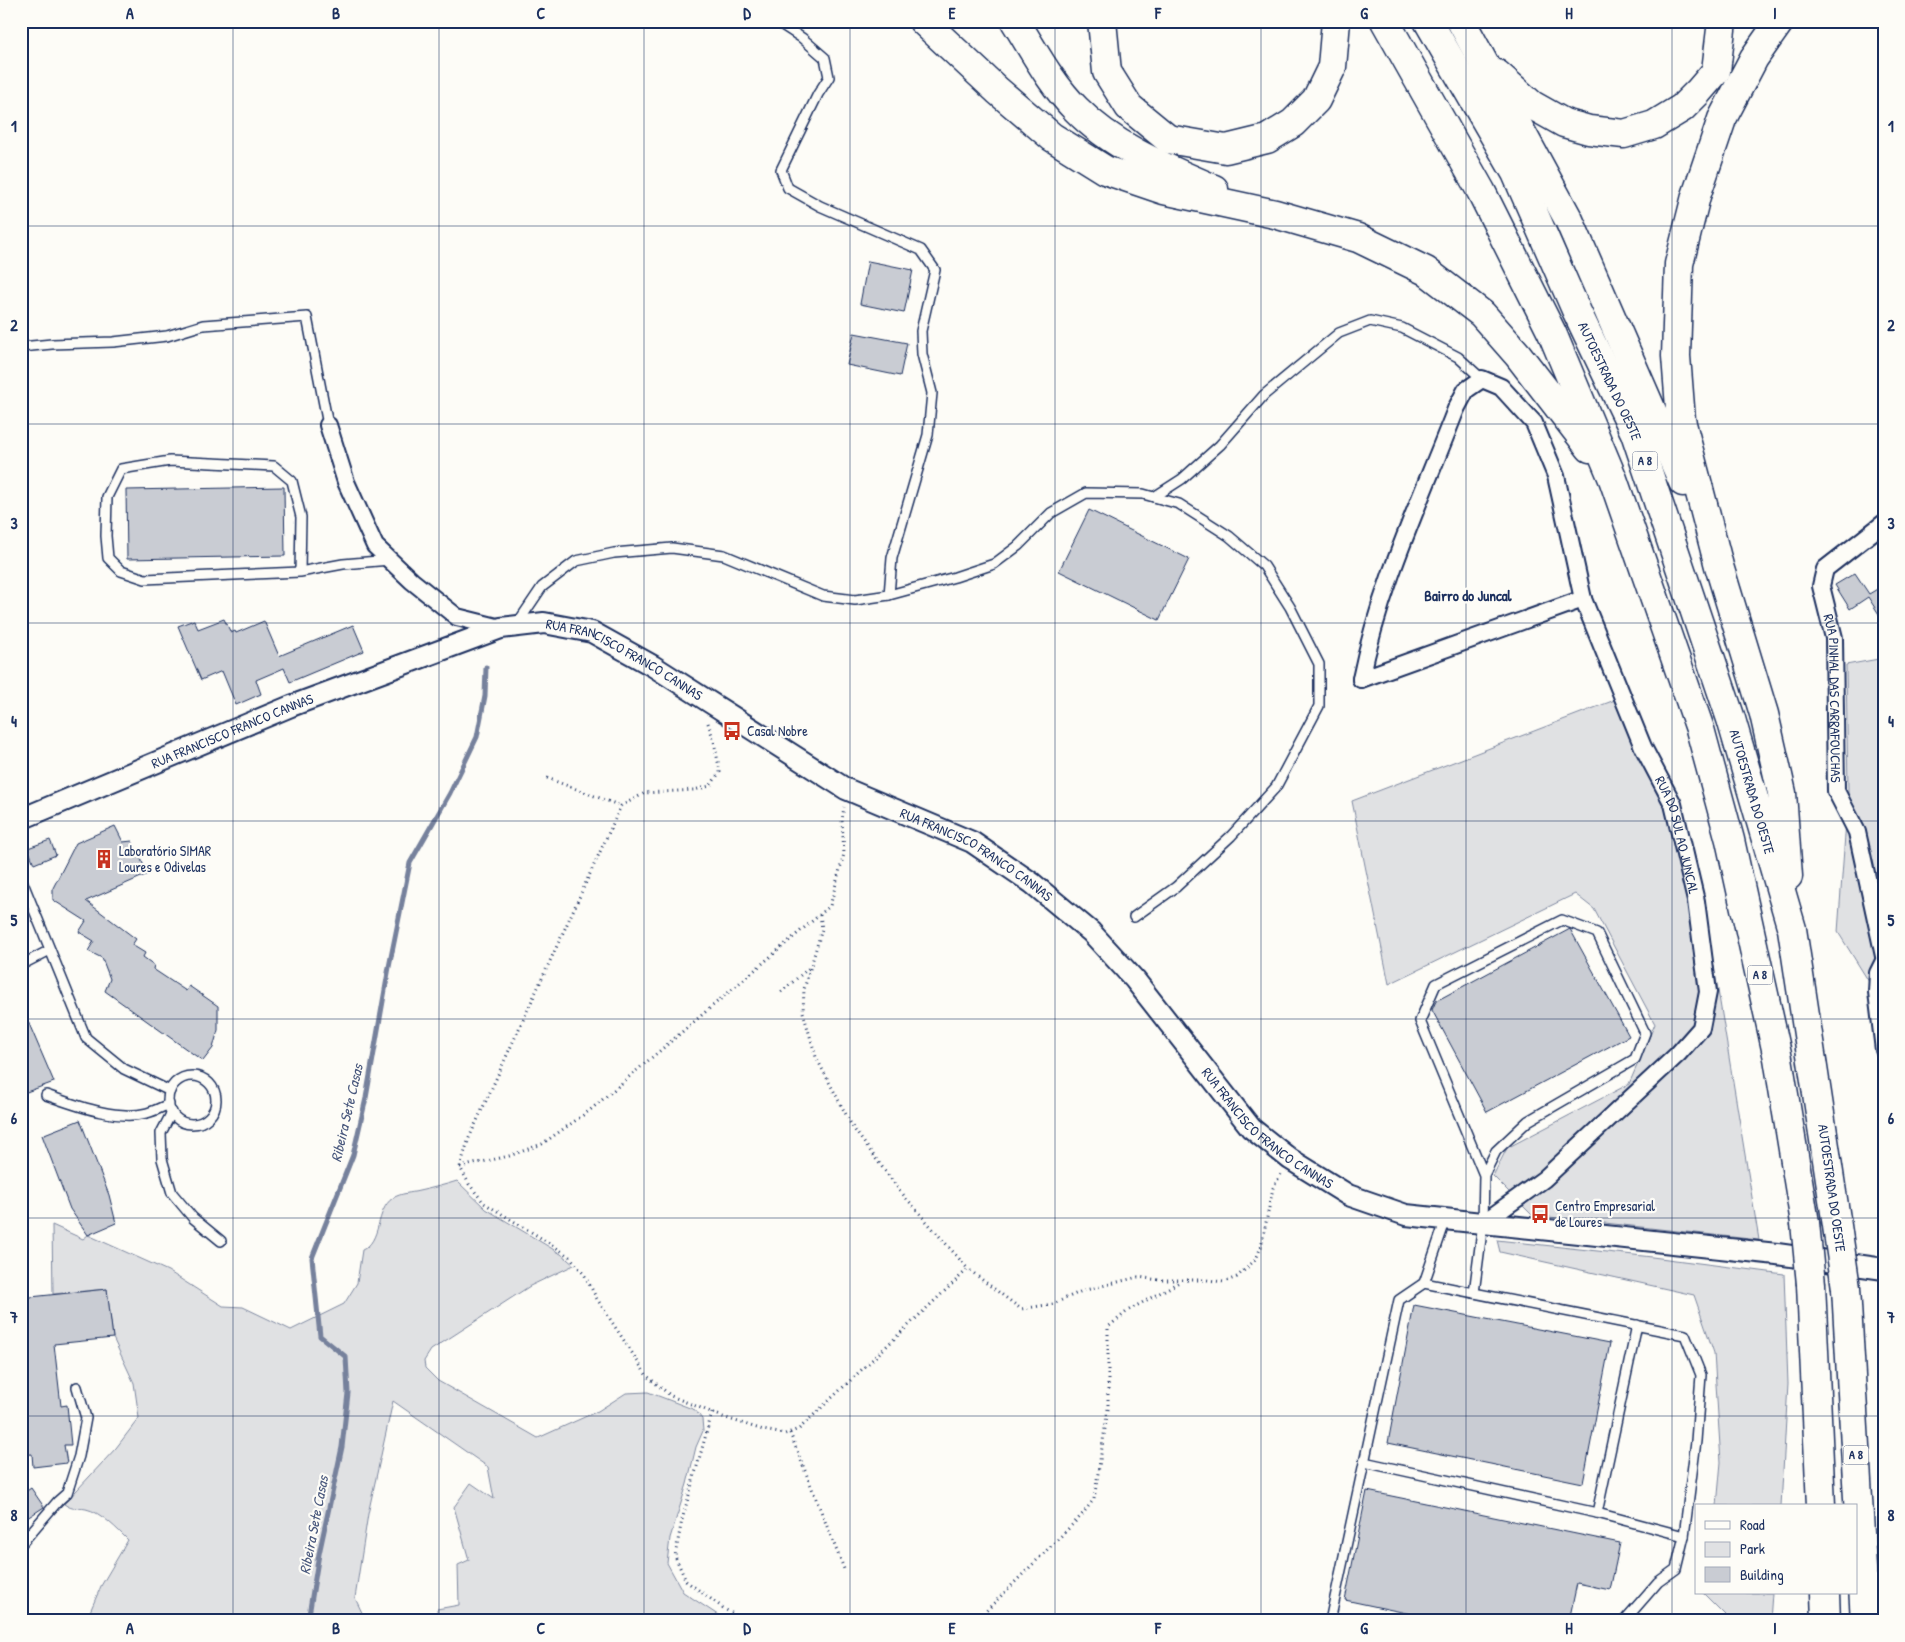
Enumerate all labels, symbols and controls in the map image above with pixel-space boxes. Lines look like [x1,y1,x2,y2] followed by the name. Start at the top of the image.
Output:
[126,2,134,24] text: A
[332,2,340,24] text: B
[537,2,546,24] text: C
[743,2,751,24] text: D
[948,2,956,24] text: E
[1154,2,1162,24] text: F
[1360,2,1368,24] text: G
[1565,2,1573,24] text: H
[1773,2,1777,24] text: I
[11,115,17,137] text: 1
[1888,115,1894,137] text: 1
[10,314,18,336] text: 2
[1887,314,1895,336] text: 2
[1574,319,1647,442] street label: AUTOESTRADA DO OESTE
[1632,452,1658,471] road number: A 8
[10,512,18,534] text: 3
[1887,512,1895,534] text: 3
[1424,585,1513,606] district label: Bairro do Juncal
[1819,612,1846,783] street label: RUA PINHAL DAS CARRAFOUCHAS
[545,614,707,705] street label: RUA FRANCISCO FRANCO CANNAS
[148,688,316,772] street label: RUA FRANCISCO FRANCO CANNAS
[11,710,17,732] text: 4
[1888,710,1894,732] text: 4
[721,720,743,742] bus stop icon: Casal Nobre
[747,721,808,740] place label: Casal Nobre
[1725,727,1780,856] street label: AUTOESTRADA DO OESTE
[1651,773,1704,896] street label: RUA DO SUL AO JUNCAL
[898,803,1057,906] street label: RUA FRANCISCO FRANCO CANNAS
[119,841,211,876] place label: Laboratório SIMAR Loures e Odivelas
[93,848,115,870] building icon: Laboratório SIMAR Loures e Odivelas
[11,909,18,931] text: 5
[1888,909,1895,931] text: 5
[1748,966,1772,984] road number: A 8
[325,1061,368,1164] water label: Ribeira Sete Casas
[1198,1063,1338,1193] street label: RUA FRANCISCO FRANCO CANNAS
[11,1107,18,1129] text: 6
[1888,1107,1895,1129] text: 6
[1814,1123,1851,1253] street label: AUTOESTRADA DO OESTE
[1555,1196,1655,1231] place label: Centro Empresarial de Loures
[1529,1203,1551,1225] bus stop icon: Centro Empresarial de Loures
[9,1306,18,1328] text: 7
[1886,1306,1895,1328] text: 7
[1844,1446,1868,1464] road number: A 8
[294,1473,334,1576] water label: Ribeira Sete Casas
[11,1504,18,1526] text: 8
[1695,1504,1858,1594] legend
[1888,1504,1895,1526] text: 8
[1740,1514,1765,1535] text: Road
[1740,1538,1765,1559] text: Park
[1740,1564,1784,1585] text: Building
[126,1617,134,1639] text: A
[332,1617,340,1639] text: B
[537,1617,546,1639] text: C
[743,1617,751,1639] text: D
[948,1617,956,1639] text: E
[1154,1617,1162,1639] text: F
[1360,1617,1368,1639] text: G
[1565,1617,1573,1639] text: H
[1773,1617,1777,1639] text: I

